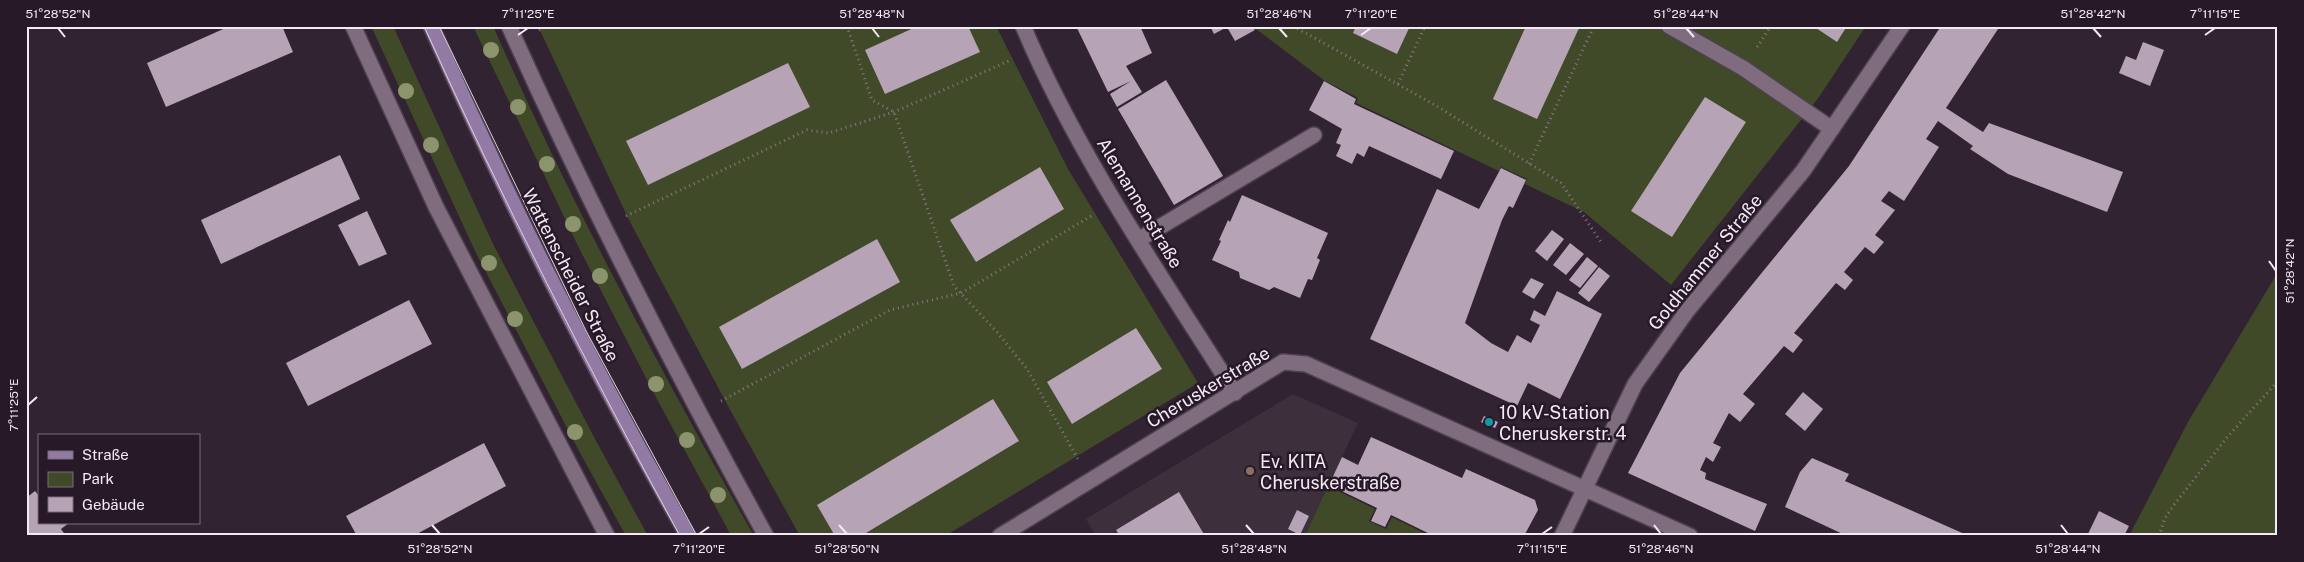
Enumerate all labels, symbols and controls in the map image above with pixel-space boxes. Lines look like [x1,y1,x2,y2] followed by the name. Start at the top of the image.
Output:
[25,7,91,21] text: 51°28'52"N
[502,7,554,21] text: 7°11'25"E
[839,7,905,21] text: 51°28'48"N
[1246,7,1312,21] text: 51°28'46"N
[1345,7,1397,21] text: 7°11'20"E
[1653,7,1719,21] text: 51°28'44"N
[2061,7,2125,21] text: 51°28'42"N
[2190,7,2240,21] text: 7°11'15"E
[1093,134,1187,272] street label: Alemannenstraße
[518,185,624,365] street label: Wattenscheider Straße
[1644,190,1766,334] street label: Goldhammer Straße
[2283,239,2297,303] text: 51°28'42"N
[1143,342,1273,432] street label: Cheruskerstraße
[7,379,21,431] text: 7°11'25"E
[1499,402,1627,444] place label: 10 kV-Station Cheruskerstr. 4
[1483,416,1495,428] marker: 10 kV-Station Cheruskerstr. 4
[38,434,200,524] legend
[82,446,129,463] text: Straße
[1260,451,1400,493] place label: Ev. KITA Cheruskerstraße
[1244,465,1256,477] marker: Ev. KITA Cheruskerstraße
[82,470,114,487] text: Park
[82,496,145,513] text: Gebäude
[407,542,473,556] text: 51°28'52"N
[673,542,725,556] text: 7°11'20"E
[814,542,880,556] text: 51°28'50"N
[1221,542,1287,556] text: 51°28'48"N
[1517,542,1567,556] text: 7°11'15"E
[1628,542,1694,556] text: 51°28'46"N
[2035,542,2101,556] text: 51°28'44"N

